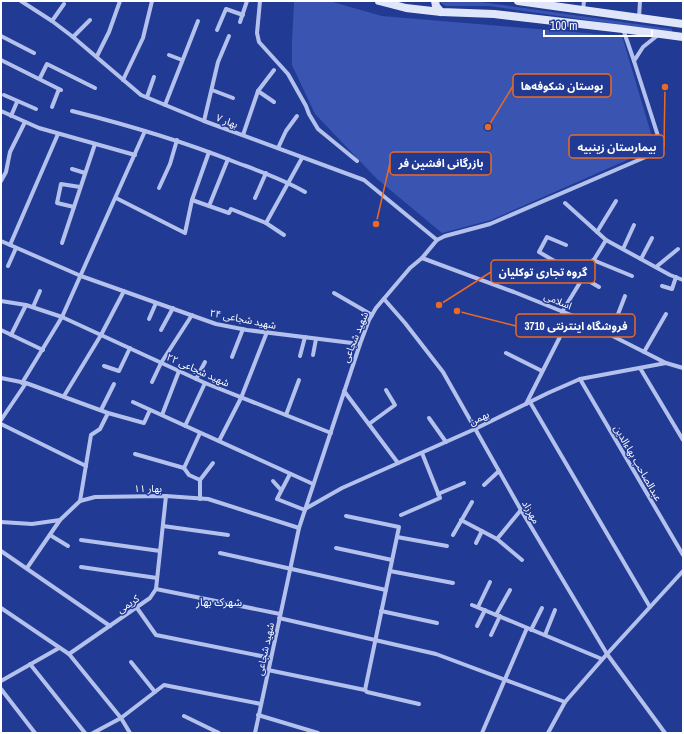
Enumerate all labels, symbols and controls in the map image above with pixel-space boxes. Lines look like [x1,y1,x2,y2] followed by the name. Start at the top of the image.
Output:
[544,12,652,38] scale bar
[550,18,577,34] text: 100 m
[513,74,611,97] callout: بوستان شکوفه‌ها
[521,79,603,93] text: بوستان شکوفه‌ها
[214,111,240,131] street label: بهار ۷
[569,135,664,158] callout: بیمارستان زینبیه
[578,140,656,154] text: بیمارستان زینبیه
[390,152,491,175] callout: بازرگانی افشین فر
[398,156,483,170] text: بازرگانی افشین فر
[491,260,595,283] callout: گروه تجاری توکلیان
[499,265,588,279] text: گروه تجاری توکلیان
[542,290,574,312] street label: اسلامی
[209,306,278,332] street label: شهید شجاعی ۲۴
[339,309,371,364] street label: شهید شجاعی
[516,314,635,337] callout: فروشگاه اینترنتی 3710
[525,319,628,333] text: فروشگاه اینترنتی 3710
[165,350,232,390] street label: شهید شجاعی ۲۲
[467,407,491,428] street label: بهمن
[611,423,665,503] street label: عبدالصاحب بهاءالدین
[134,482,162,495] street label: بهار ۱۱
[519,498,543,526] street label: مهرزاد
[114,591,142,616] street label: کریمی
[195,595,242,609] district label: شهرک بهار
[253,621,277,677] street label: شهید شجاعی

